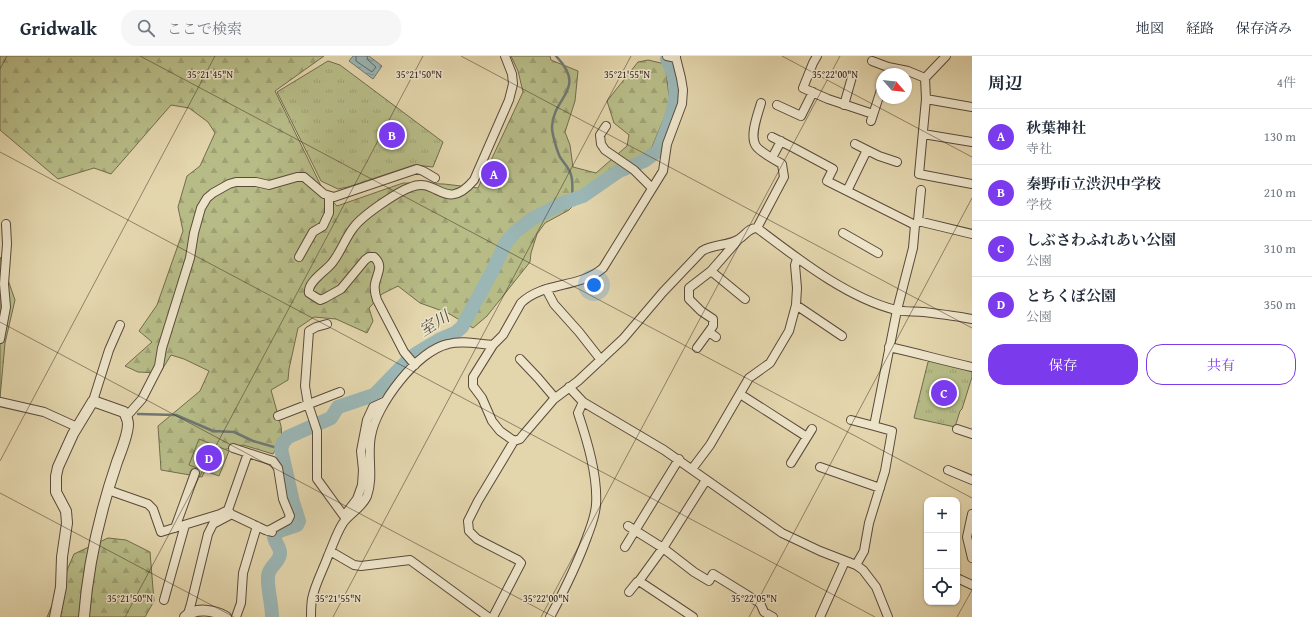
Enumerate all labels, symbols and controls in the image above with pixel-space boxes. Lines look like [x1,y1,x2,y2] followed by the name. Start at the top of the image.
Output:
[121,10,401,46] search box
[20,14,97,42] text: Gridwalk
[135,17,157,39] icon: search
[167,18,242,39] text: ここで検索
[1136,18,1164,38] text: 地図
[1186,18,1214,38] text: 経路
[1236,18,1292,38] text: 保存済み
[187,67,233,82] text: 35°21'45"N
[396,67,442,82] text: 35°21'50"N
[604,67,650,82] text: 35°21'55"N
[812,67,858,82] text: 35°22'00"N
[876,68,912,104] north arrow
[988,70,1022,95] text: 周辺
[1277,73,1296,92] text: 4件
[1026,117,1086,138] text: 秋葉神社
[379,120,405,150] pin: B
[997,127,1005,146] text: A
[1264,127,1296,146] text: 130 m
[1026,139,1052,158] text: 寺社
[481,159,507,189] pin: A
[1026,173,1161,194] text: 秦野市立渋沢中学校
[997,183,1005,202] text: B
[1264,183,1296,202] text: 210 m
[1026,195,1052,214] text: 学校
[1026,229,1176,250] text: しぶさわふれあい公園
[997,239,1005,258] text: C
[1264,239,1296,258] text: 310 m
[1026,251,1052,270] text: 公園
[584,275,604,295] your location
[1026,285,1116,306] text: とちくぼ公園
[997,295,1005,314] text: D
[1264,295,1296,314] text: 350 m
[414,303,456,342] water label: 室川
[1026,307,1052,326] text: 公園
[988,344,1138,385] button: 保存
[1146,344,1296,385] button: 共有
[931,378,957,408] pin: C
[196,443,222,473] pin: D
[924,497,960,605] map controls
[924,497,960,533] button: +
[924,533,960,569] button: −
[924,569,960,605] button: locate
[107,591,153,606] text: 35°21'50"N
[315,591,361,606] text: 35°21'55"N
[523,591,569,606] text: 35°22'00"N
[731,591,777,606] text: 35°22'05"N

